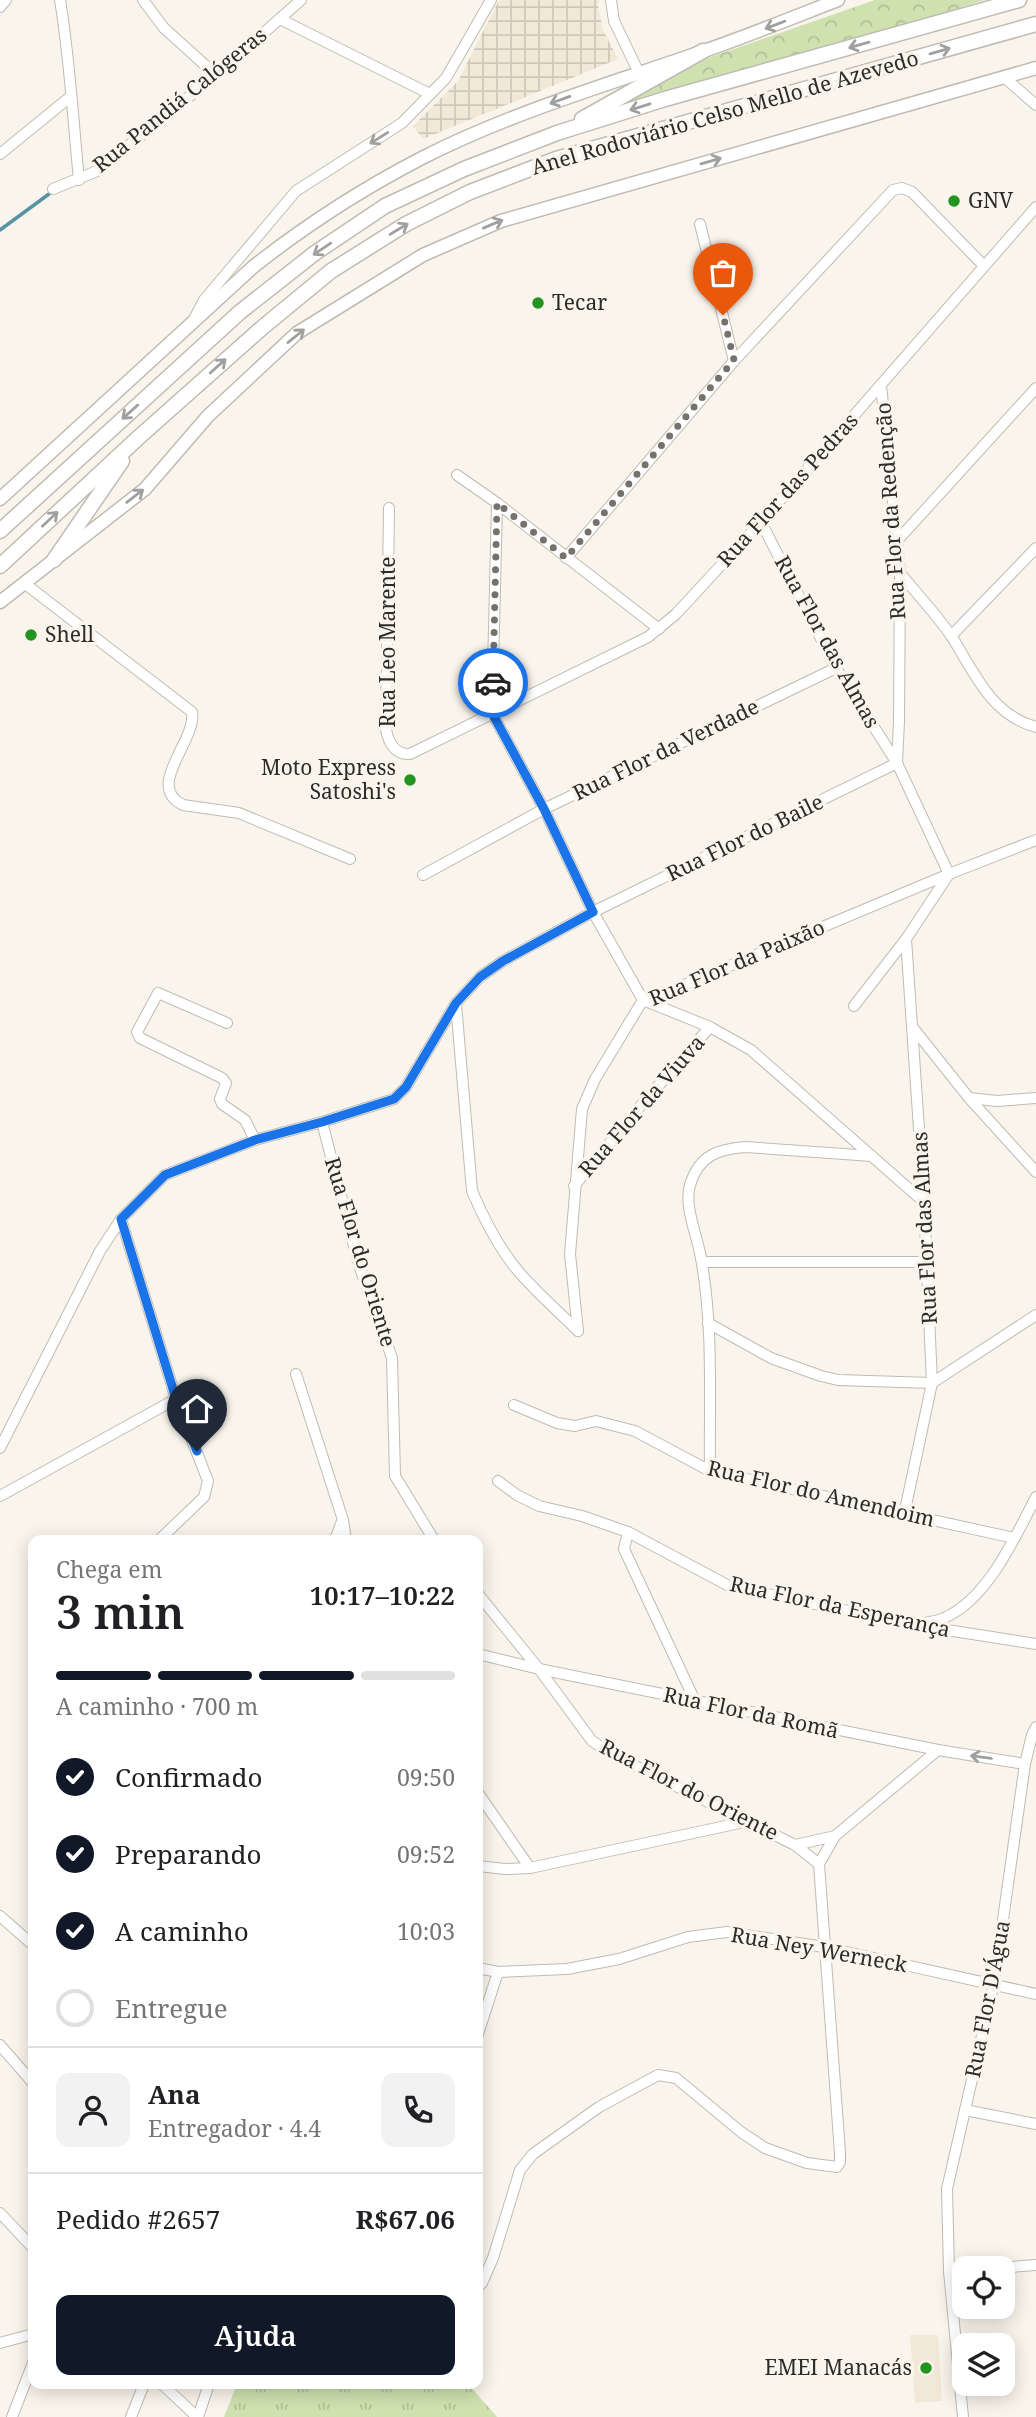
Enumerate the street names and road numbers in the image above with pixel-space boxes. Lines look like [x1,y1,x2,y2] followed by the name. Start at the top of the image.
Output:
[87,20,272,178] street label: Rua Pandiá Calógeras
[528,43,921,181] street label: Anel Rodoviário Celso Mello de Azevedo
[868,401,912,621] street label: Rua Flor da Redenção
[711,406,864,572] street label: Rua Flor das Pedras
[769,550,887,733] street label: Rua Flor das Almas
[373,556,401,728] street label: Rua Leo Marente
[568,692,763,806] street label: Rua Flor da Verdade
[661,787,828,887] street label: Rua Flor do Baile
[644,912,829,1012] street label: Rua Flor da Paixão
[572,1029,711,1182] street label: Rua Flor da Viuva
[905,1131,943,1325] street label: Rua Flor das Almas
[319,1153,403,1350] street label: Rua Flor do Oriente
[705,1453,938,1533] street label: Rua Flor do Amendoim
[727,1569,953,1643] street label: Rua Flor da Esperança
[661,1680,841,1744] street label: Rua Flor da Romã
[595,1732,784,1846] street label: Rua Flor do Oriente
[958,1918,1016,2080] street label: Rua Flor D'Água
[729,1920,910,1978] street label: Rua Ney Werneck

